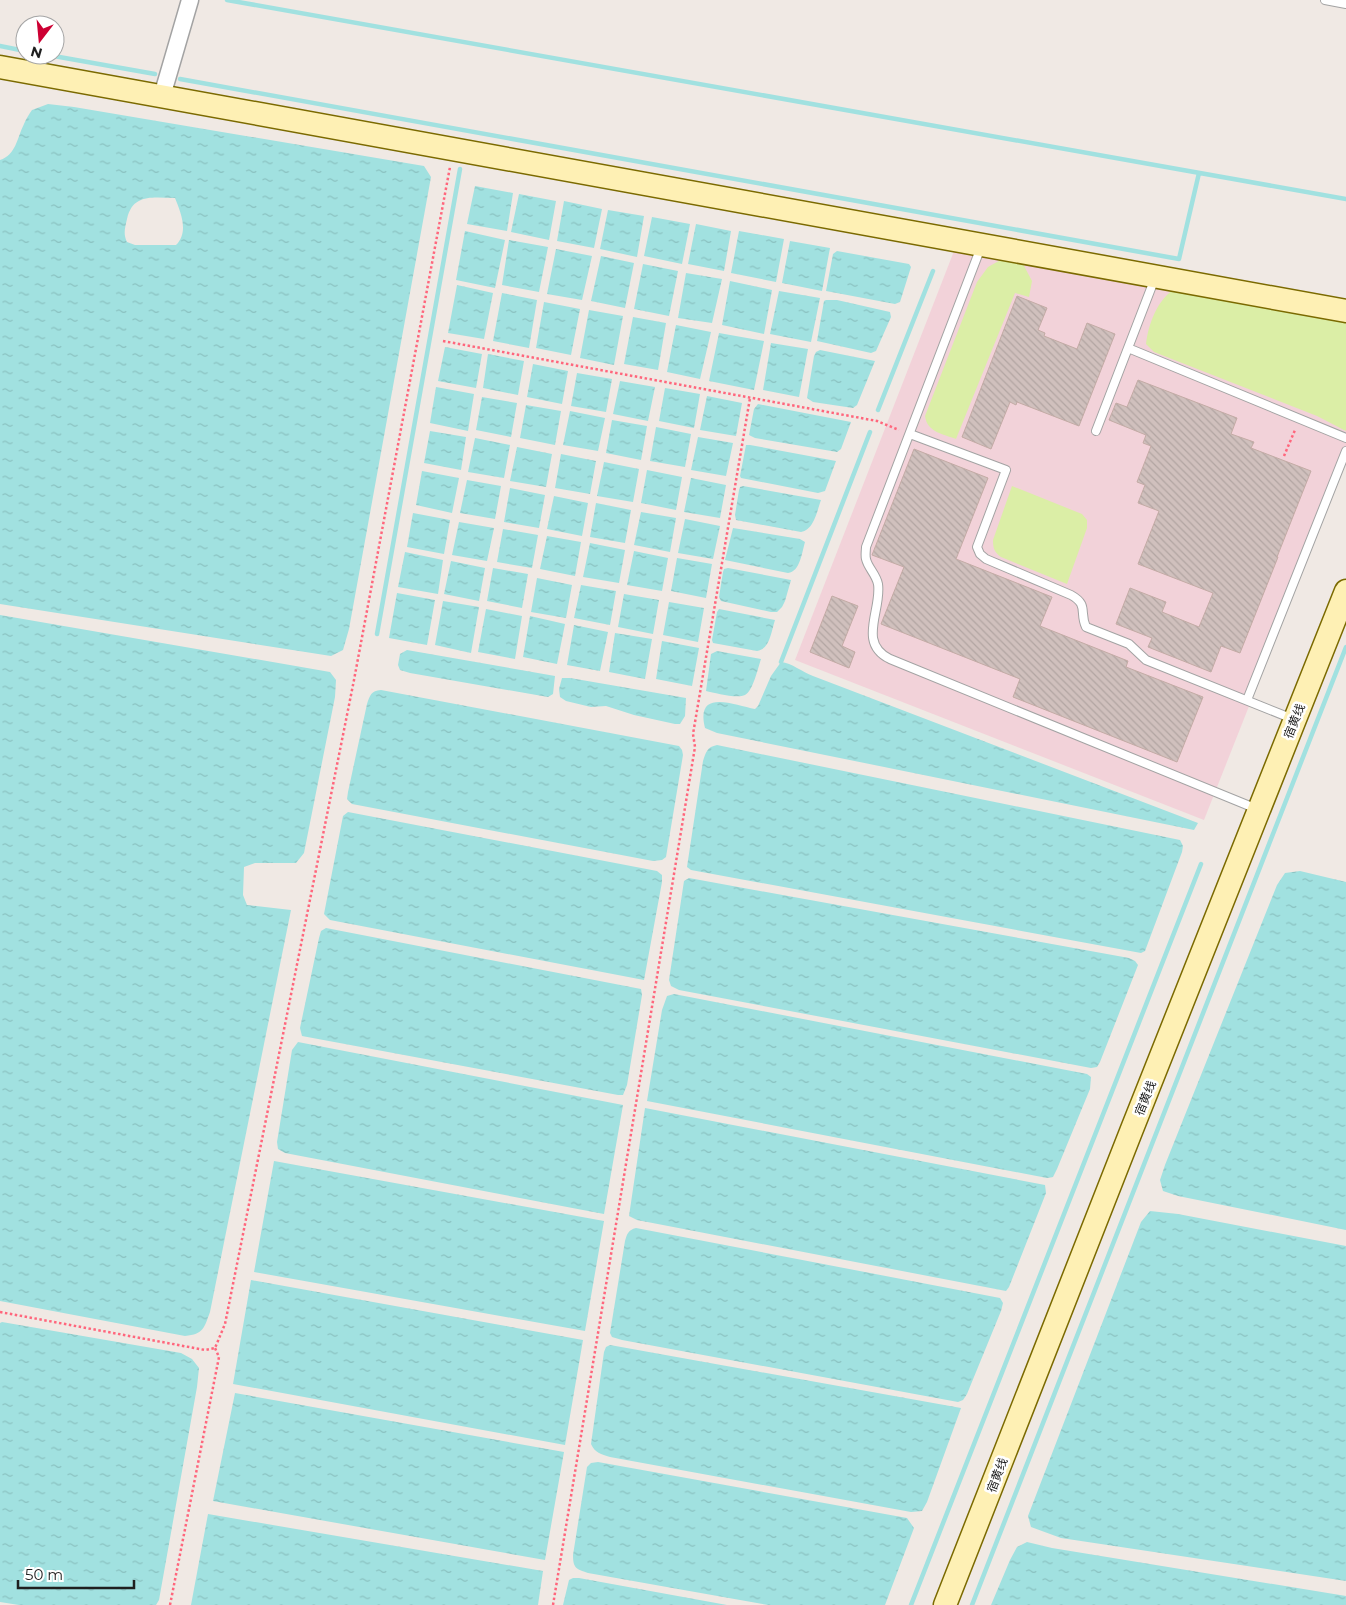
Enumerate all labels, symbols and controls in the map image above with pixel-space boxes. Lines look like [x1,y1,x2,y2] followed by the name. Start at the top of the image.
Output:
[15,15,65,65] north arrow
[28,42,44,63] text: N
[1280,701,1308,741] street label: 宿黄线
[1131,1078,1159,1118] street label: 宿黄线
[984,1456,1010,1494] street label: 宿黄线
[18,1558,134,1590] scale bar
[25,1565,63,1584] text: 50 m

